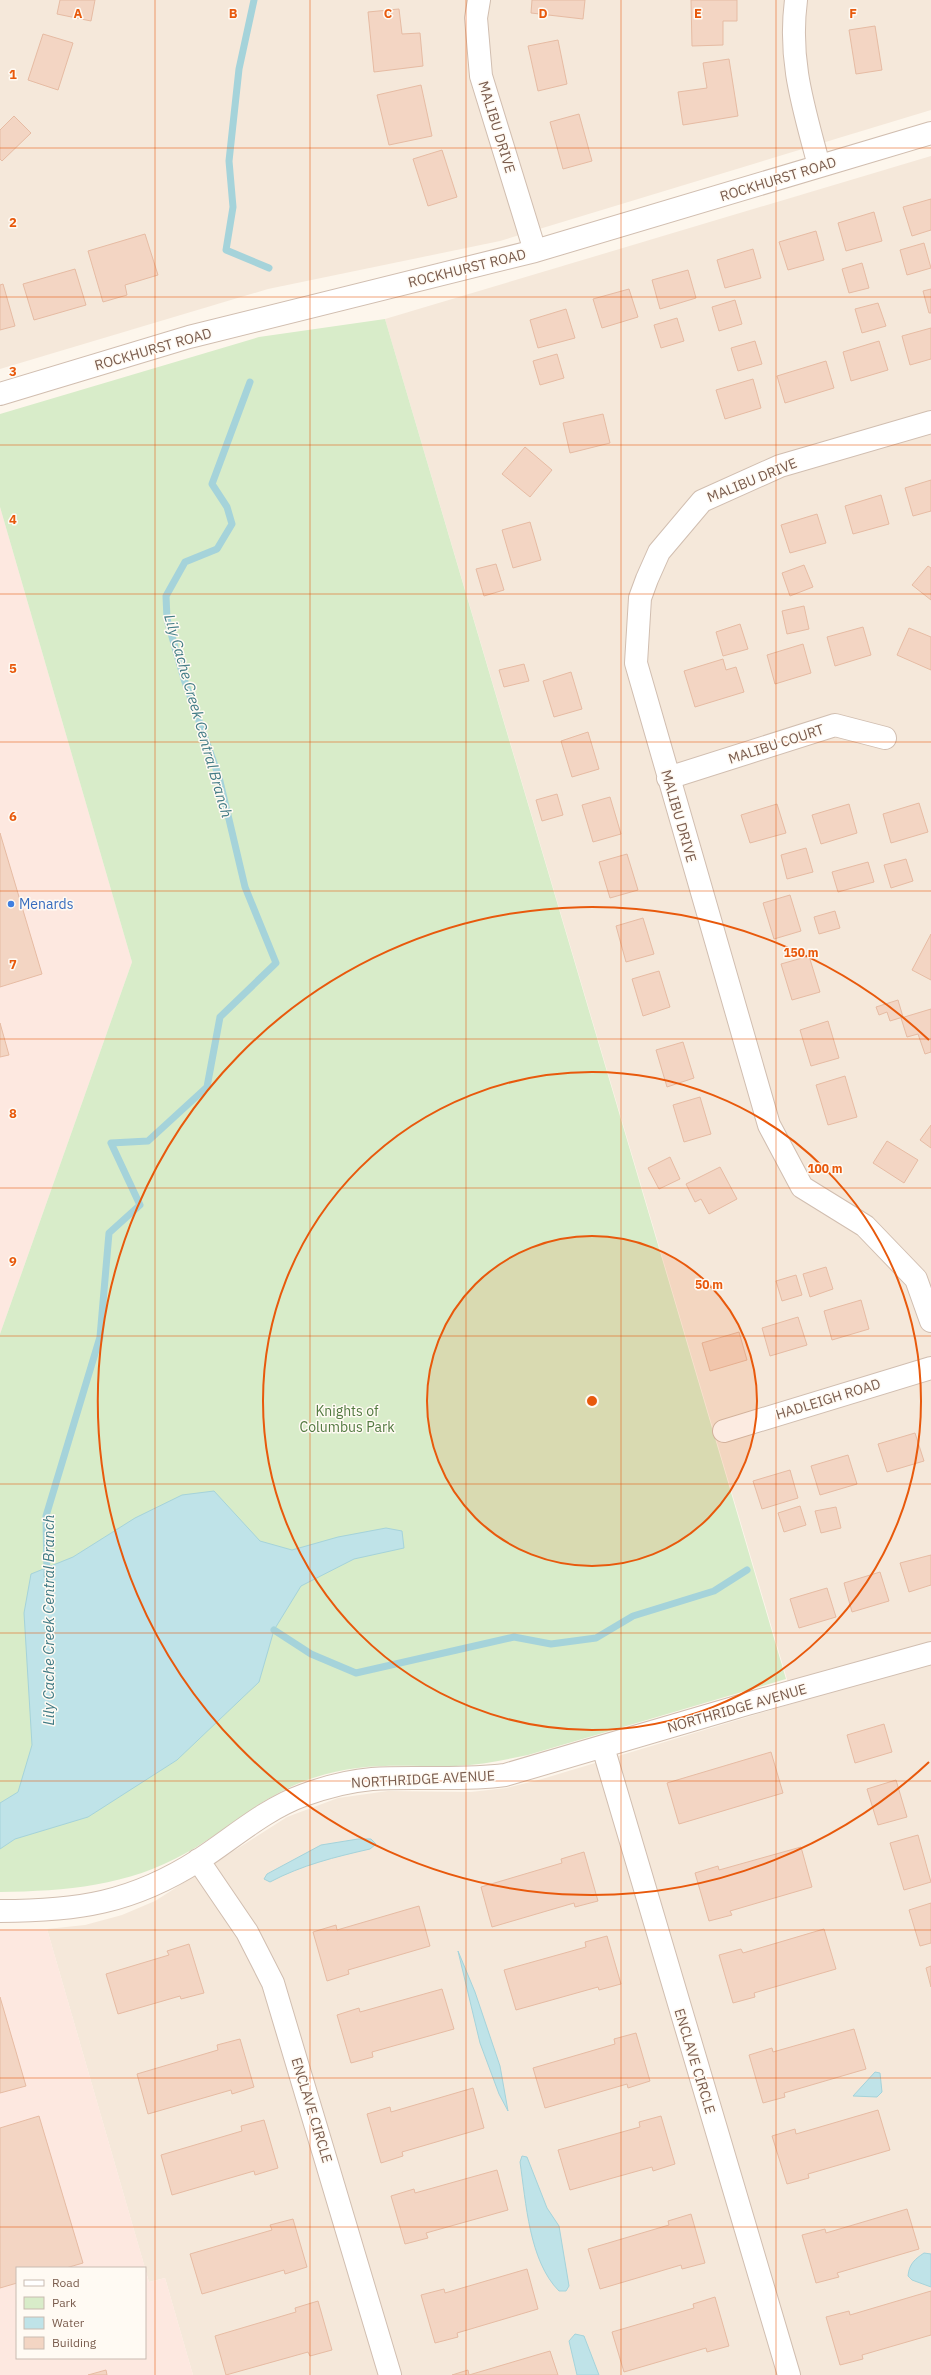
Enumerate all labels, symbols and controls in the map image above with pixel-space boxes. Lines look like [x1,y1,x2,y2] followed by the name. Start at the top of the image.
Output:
[74,5,83,22] text: A
[229,5,238,22] text: B
[384,5,393,22] text: C
[538,5,548,22] text: D
[694,5,702,22] text: E
[849,5,857,22] text: F
[9,66,17,83] text: 1
[474,79,520,175] street label: MALIBU DRIVE
[718,153,838,205] street label: ROCKHURST ROAD
[9,214,17,231] text: 2
[406,245,528,291] street label: ROCKHURST ROAD
[92,324,214,374] street label: ROCKHURST ROAD
[9,363,17,380] text: 3
[704,454,800,506] street label: MALIBU DRIVE
[9,511,17,528] text: 4
[160,612,237,820] water label: Lily Cache Creek Central Branch
[9,660,17,677] text: 5
[726,720,826,768] street label: MALIBU COURT
[657,768,701,864] street label: MALIBU DRIVE
[9,808,17,825] text: 6
[19,895,74,913] place label: Menards
[6,899,16,909] marker: Menards
[783,945,819,960] text: 150 m
[9,956,17,973] text: 7
[9,1105,17,1122] text: 8
[807,1161,843,1176] text: 100 m
[9,1253,17,1270] text: 9
[695,1277,723,1292] text: 50 m
[773,1374,883,1424] street label: HADLEIGH ROAD
[585,1394,599,1408] centre of rings
[299,1402,395,1436] park label: Knights of Columbus Park
[39,1515,58,1725] water label: Lily Cache Creek Central Branch
[665,1679,809,1737] street label: NORTHRIDGE AVENUE
[351,1766,495,1792] street label: NORTHRIDGE AVENUE
[670,2006,720,2116] street label: ENCLAVE CIRCLE
[287,2055,337,2165] street label: ENCLAVE CIRCLE
[16,2267,146,2359] legend
[52,2275,80,2290] text: Road
[52,2295,77,2310] text: Park
[52,2315,85,2330] text: Water
[52,2335,97,2350] text: Building

